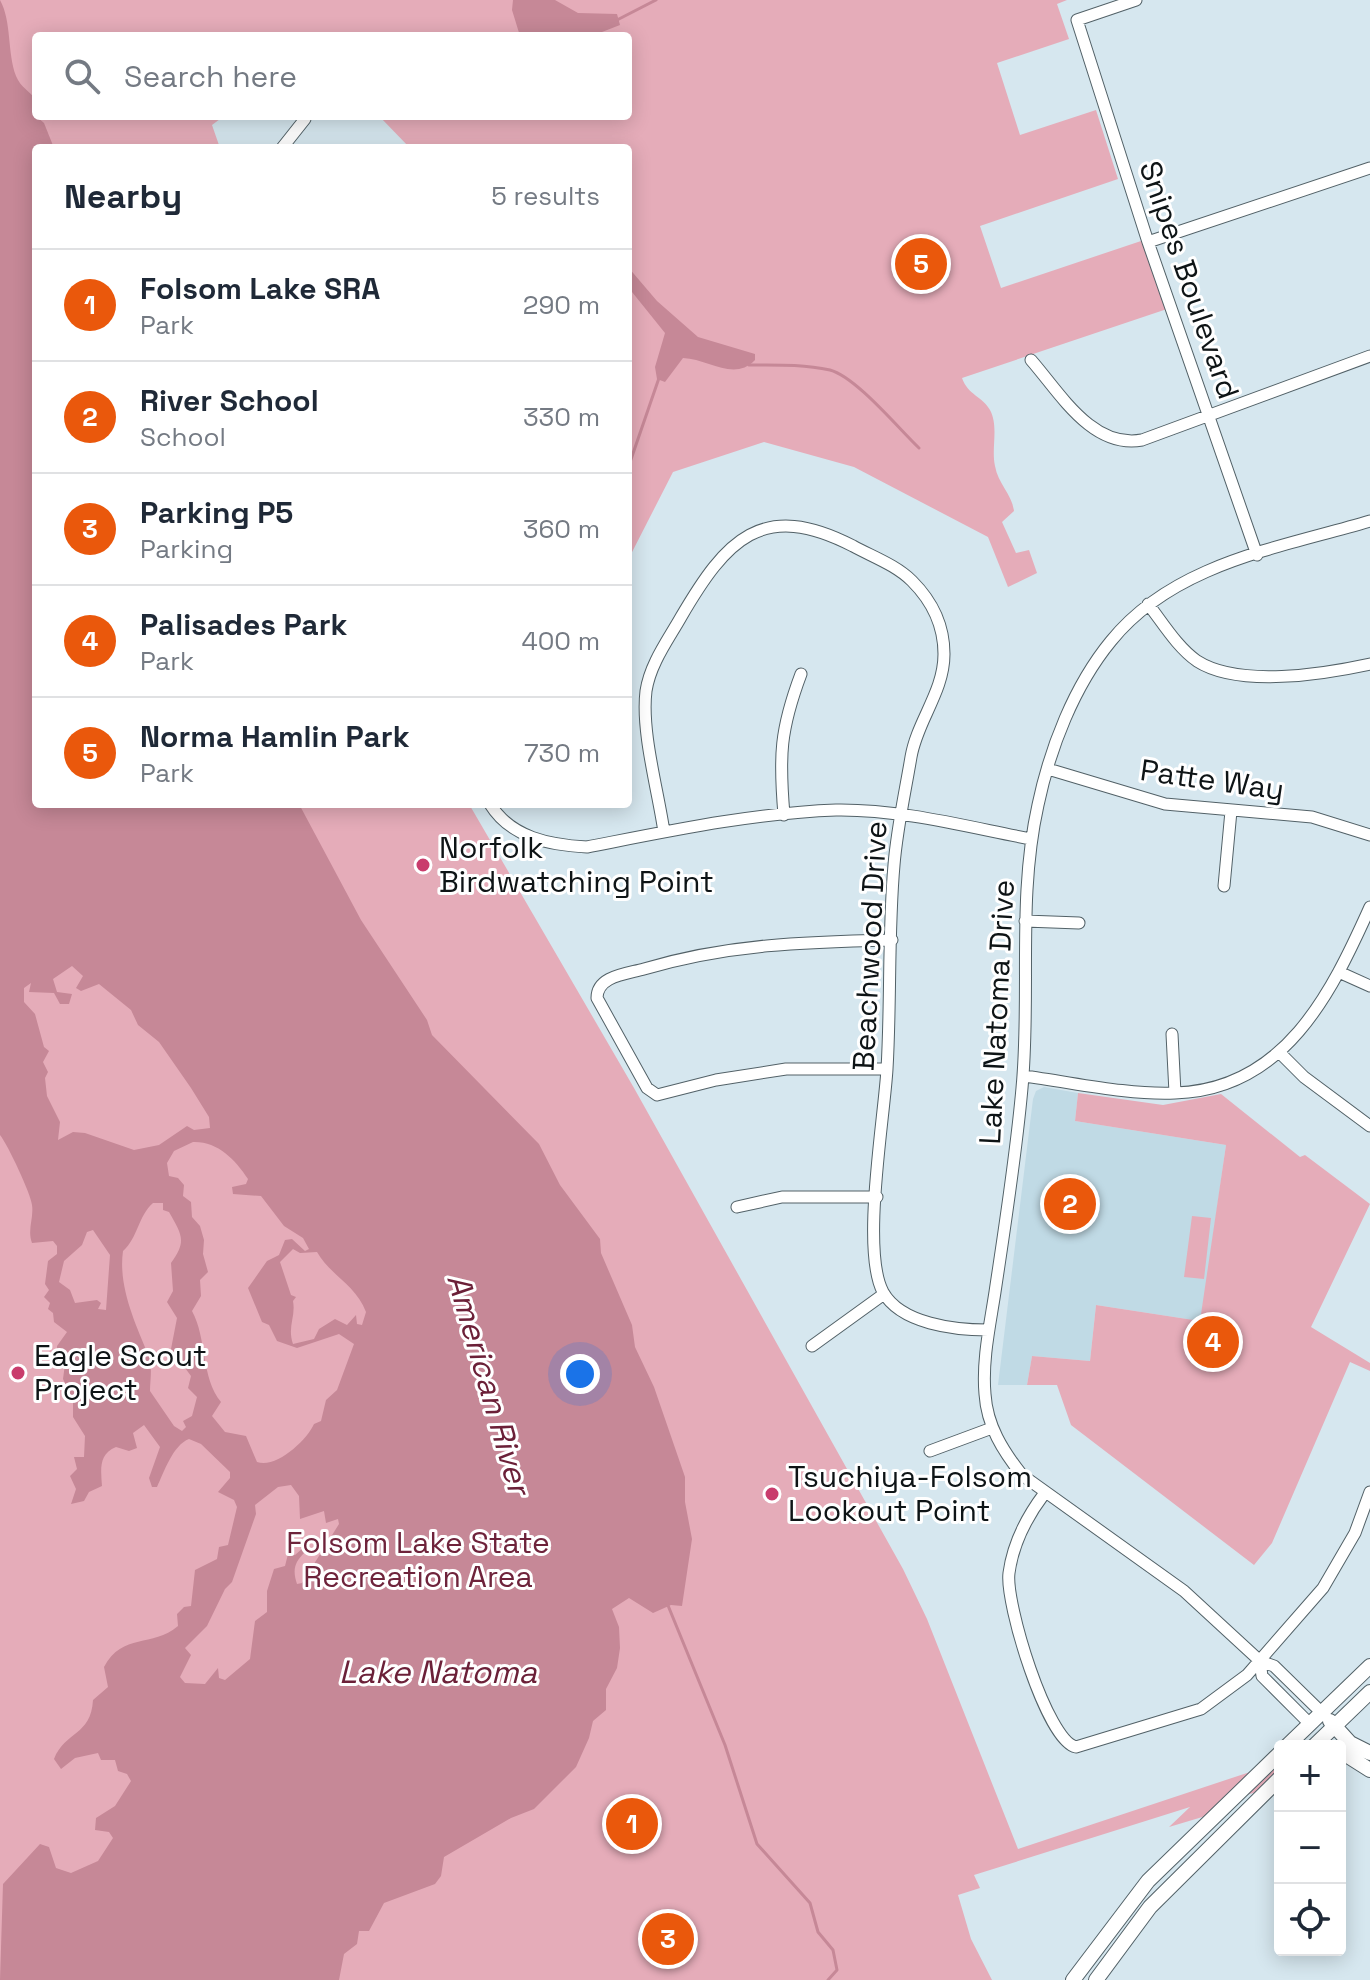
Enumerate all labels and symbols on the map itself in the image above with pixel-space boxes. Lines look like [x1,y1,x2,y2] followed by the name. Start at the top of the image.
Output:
[1130,156,1248,404] street label: Snipes Boulevard
[895,234,947,294] pin: 5
[1138,750,1286,809] street label: Patte Way
[843,820,896,1072] street label: Beachwood Drive
[439,828,714,901] place label: Norfolk Birdwatching Point
[414,856,432,874] marker: Norfolk Birdwatching Point
[970,879,1023,1145] street label: Lake Natoma Drive
[1044,1174,1096,1234] pin: 2
[438,1269,540,1502] water label: American River
[1187,1312,1239,1372] pin: 4
[34,1336,207,1409] place label: Eagle Scout Project
[560,1354,600,1394] your location
[9,1364,27,1382] marker: Eagle Scout Project
[788,1457,1032,1530] place label: Tsuchiya-Folsom Lookout Point
[763,1485,781,1503] marker: Tsuchiya-Folsom Lookout Point
[286,1523,550,1596] park label: Folsom Lake State Recreation Area
[339,1652,538,1692] water label: Lake Natoma
[606,1794,658,1854] pin: 1
[642,1909,694,1969] pin: 3

